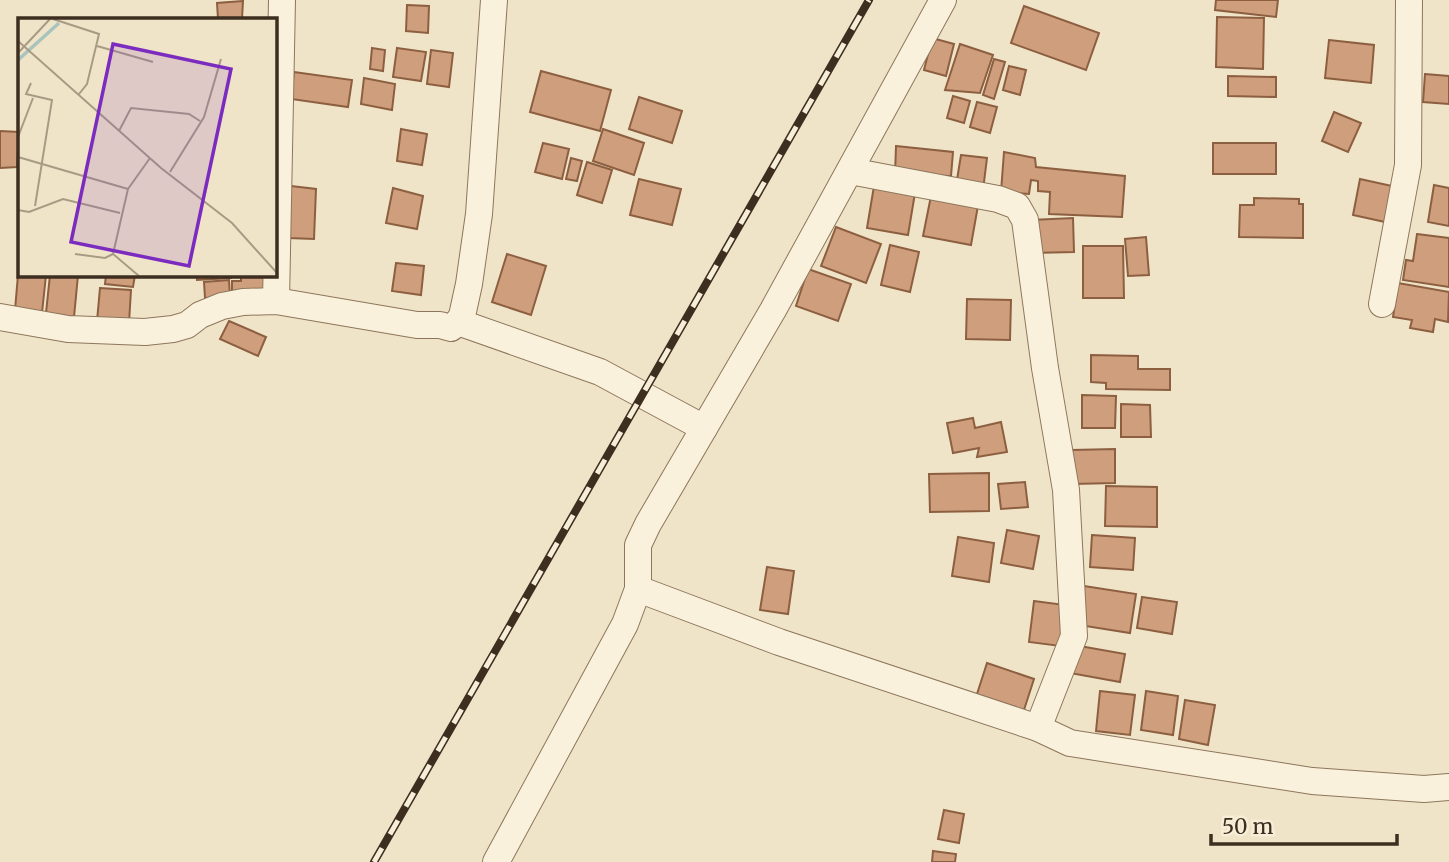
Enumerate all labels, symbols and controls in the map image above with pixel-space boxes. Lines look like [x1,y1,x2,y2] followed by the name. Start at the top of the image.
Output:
[18,18,276,276] inset map
[1211,802,1396,846] scale bar
[1222,813,1273,840] text: 50 m

